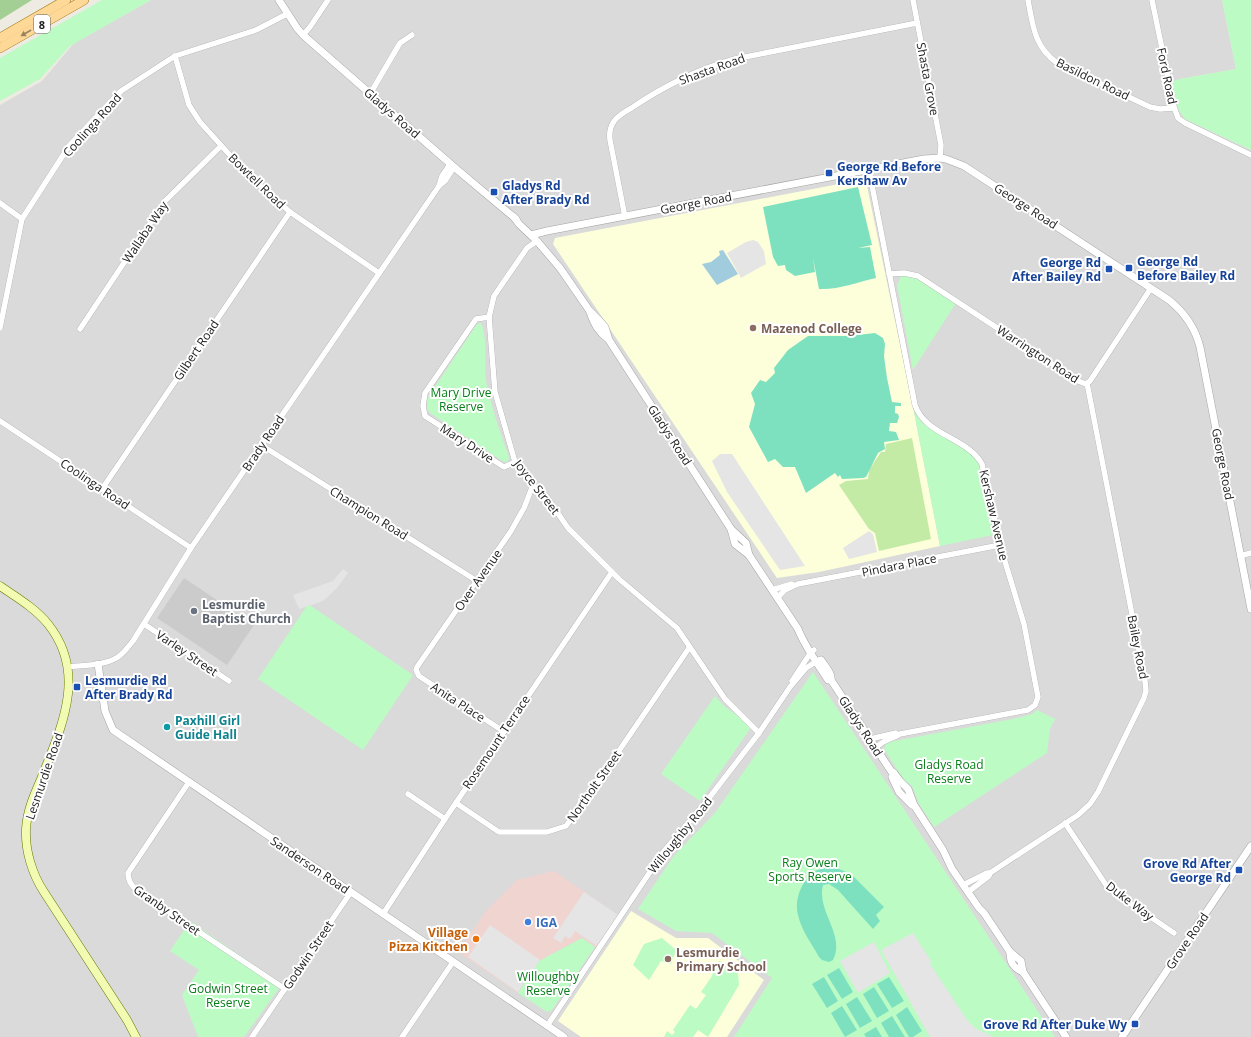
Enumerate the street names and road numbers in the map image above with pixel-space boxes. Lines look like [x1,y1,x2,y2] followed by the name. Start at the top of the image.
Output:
[34,15,50,33] road number: 8
[913,41,943,117] street label: Shasta Grove
[1153,46,1181,106] street label: Ford Road
[677,49,747,89] street label: Shasta Road
[1053,54,1133,104] street label: Basildon Road
[360,84,424,142] street label: Gladys Road
[59,89,125,161] street label: Coolinga Road
[225,149,289,213] street label: Bowtell Road
[991,179,1061,233] street label: George Road
[659,188,733,218] street label: George Road
[118,197,173,266] street label: Wallaba Way
[169,316,223,384] street label: Gilbert Road
[994,321,1082,387] street label: Warrington Road
[644,401,696,469] street label: Gladys Road
[238,412,288,474] street label: Brady Road
[437,419,497,467] street label: Mary Drive
[1208,427,1238,501] street label: George Road
[57,454,133,514] street label: Coolinga Road
[509,455,564,518] street label: Joyce Street
[975,468,1013,562] street label: Kershaw Avenue
[327,482,411,544] street label: Champion Road
[450,545,506,614] street label: Over Avenue
[860,549,938,581] street label: Pindara Place
[1123,613,1153,681] street label: Bailey Road
[153,626,221,680] street label: Varley Street
[428,678,489,726] street label: Anita Place
[458,692,534,792] street label: Rosemount Terrace
[835,692,887,760] street label: Gladys Road
[21,730,67,822] street label: Lesmurdie Road
[563,747,625,825] street label: Northolt Street
[644,793,716,877] street label: Willoughby Road
[267,832,353,898] street label: Sanderson Road
[1103,877,1158,925] street label: Duke Way
[130,881,204,939] street label: Granby Street
[1162,909,1212,973] street label: Grove Road
[279,917,337,993] street label: Godwin Street

